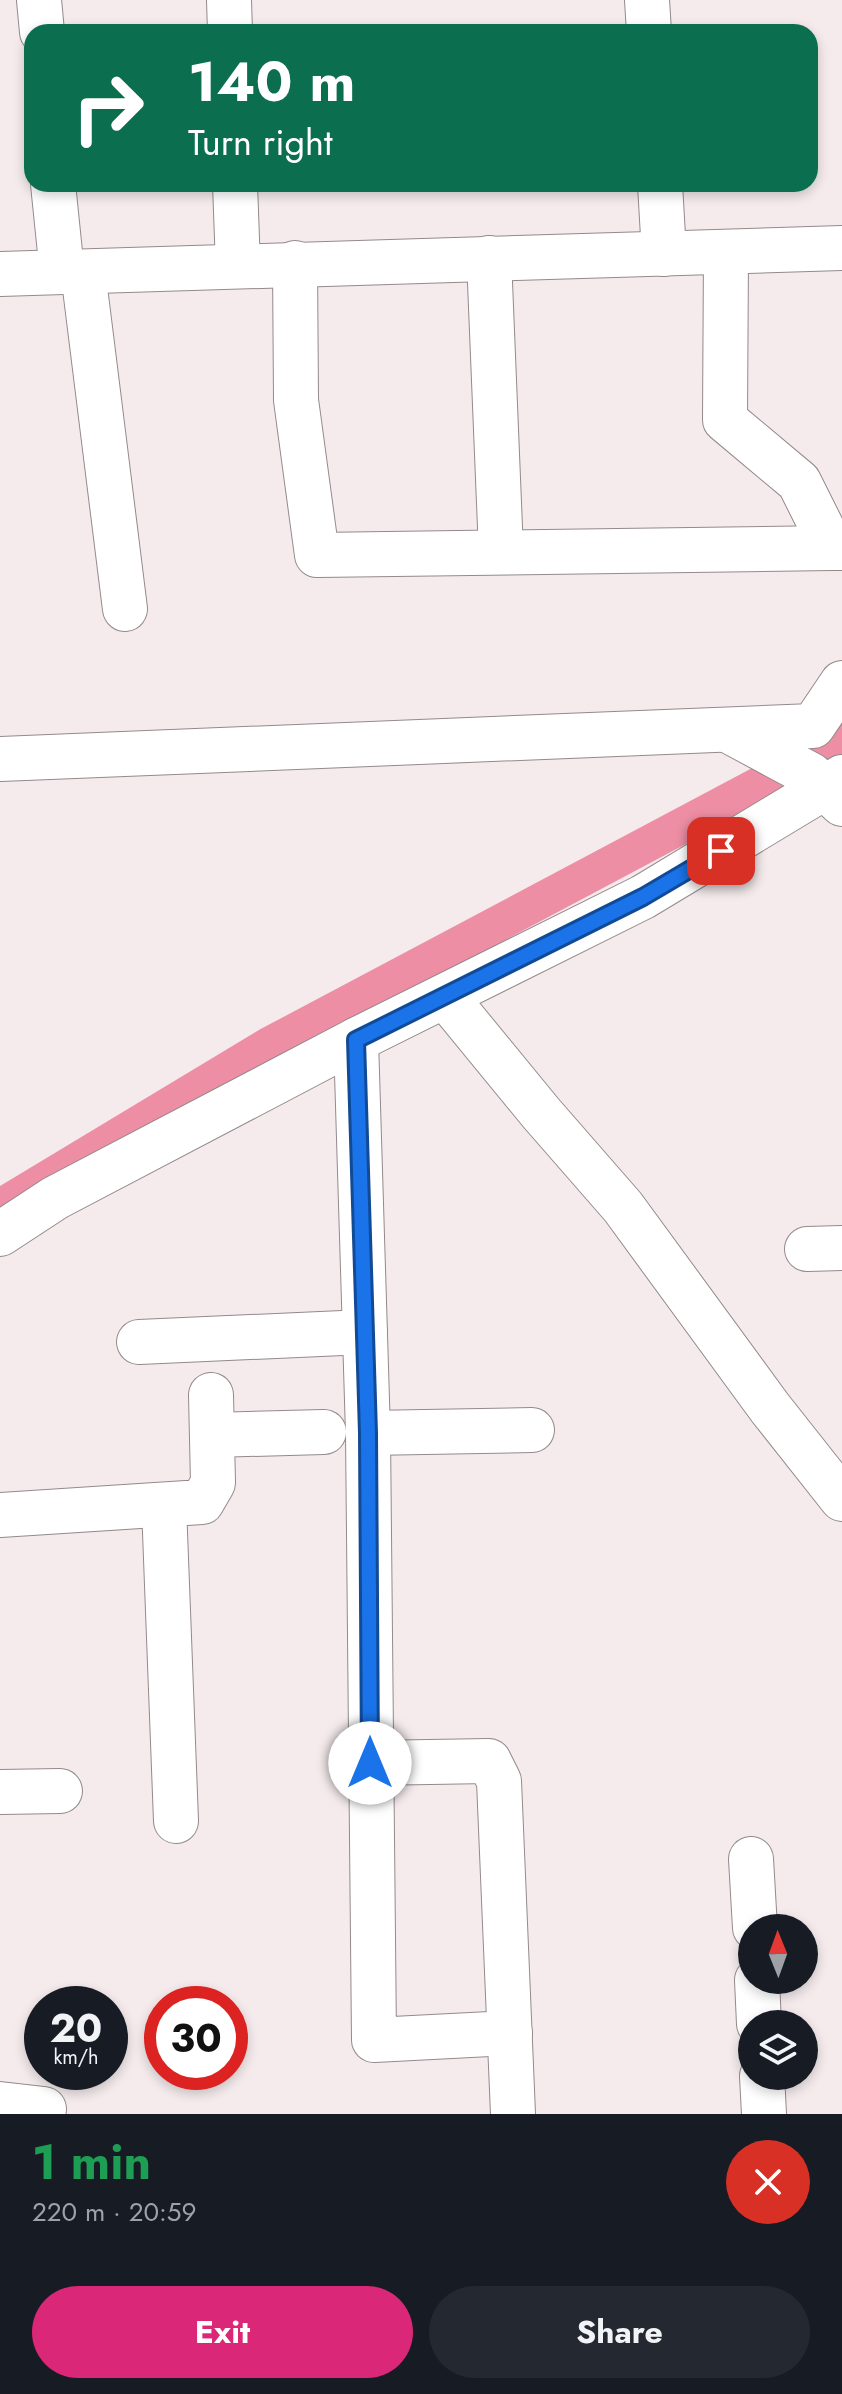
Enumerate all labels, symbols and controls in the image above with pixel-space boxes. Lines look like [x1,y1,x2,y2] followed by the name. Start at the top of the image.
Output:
[188,41,355,122] text: 140 m
[56,56,160,160] icon: right
[188,116,333,168] text: Turn right
[687,817,755,885] pin
[699,829,743,873] icon: arrive
[328,1721,412,1805] position arrow
[738,1914,818,1994] north arrow
[738,1914,818,2090] map controls
[144,1986,248,2090] speed limit sign: 30
[50,1999,102,2057] text: 20
[738,2010,818,2090] button: layers
[53,2043,99,2072] text: km/h
[32,2128,151,2197] text: 1 min
[726,2140,810,2224] button: close
[32,2193,197,2231] text: 220 m · 20:59
[32,2286,413,2378] button: Exit
[429,2286,810,2378] button: Share

